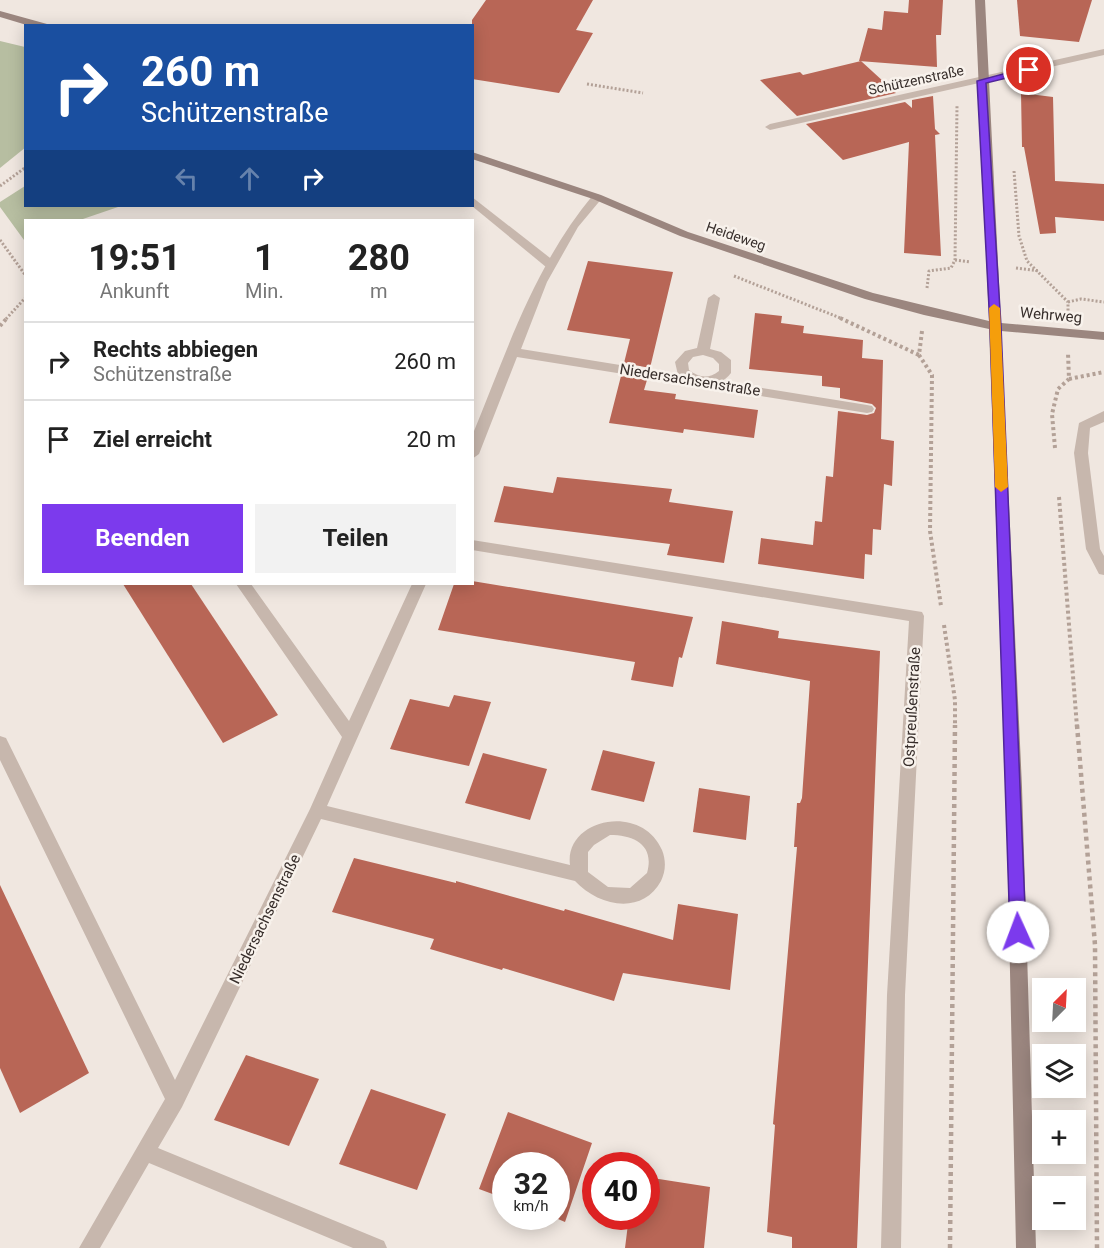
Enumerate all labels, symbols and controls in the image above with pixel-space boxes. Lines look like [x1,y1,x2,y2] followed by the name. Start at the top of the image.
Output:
[1003,44,1054,95] pin
[141,47,260,96] text: 260 m
[42,48,120,126] icon: right
[1012,53,1045,86] icon: arrive
[867,62,965,98] street label: Schützenstraße
[141,97,329,129] text: Schützenstraße
[170,162,203,195] icon: left
[233,162,266,195] icon: ahead
[296,162,329,195] icon: right
[704,218,768,254] street label: Heideweg
[88,237,181,279] text: 19:51
[254,237,275,279] text: 1
[348,237,410,279] text: 280
[100,279,169,303] text: Ankunft
[245,279,284,303] text: Min.
[370,279,388,303] text: m
[1019,303,1083,327] street label: Wehrweg
[93,337,258,362] text: Rechts abbiegen
[42,345,75,378] icon: right
[394,349,456,374] text: 260 m
[618,360,762,400] street label: Niedersachsenstraße
[93,362,232,386] text: Schützenstraße
[42,423,75,456] icon: arrive
[93,427,212,452] text: Ziel erreicht
[407,427,456,452] text: 20 m
[42,504,243,573] button: Beenden
[255,504,456,573] button: Teilen
[900,646,924,767] street label: Ostpreußenstraße
[226,851,304,987] street label: Niedersachsenstraße
[986,900,1050,964] position arrow
[1032,978,1086,1032] north arrow
[1032,978,1086,1230] map controls
[1032,1044,1086,1098] button: layers
[1032,1110,1086,1164] button: +
[582,1152,660,1230] speed limit sign: 40
[514,1166,548,1201] text: 32
[1032,1176,1086,1230] button: −
[513,1197,549,1215] text: km/h

